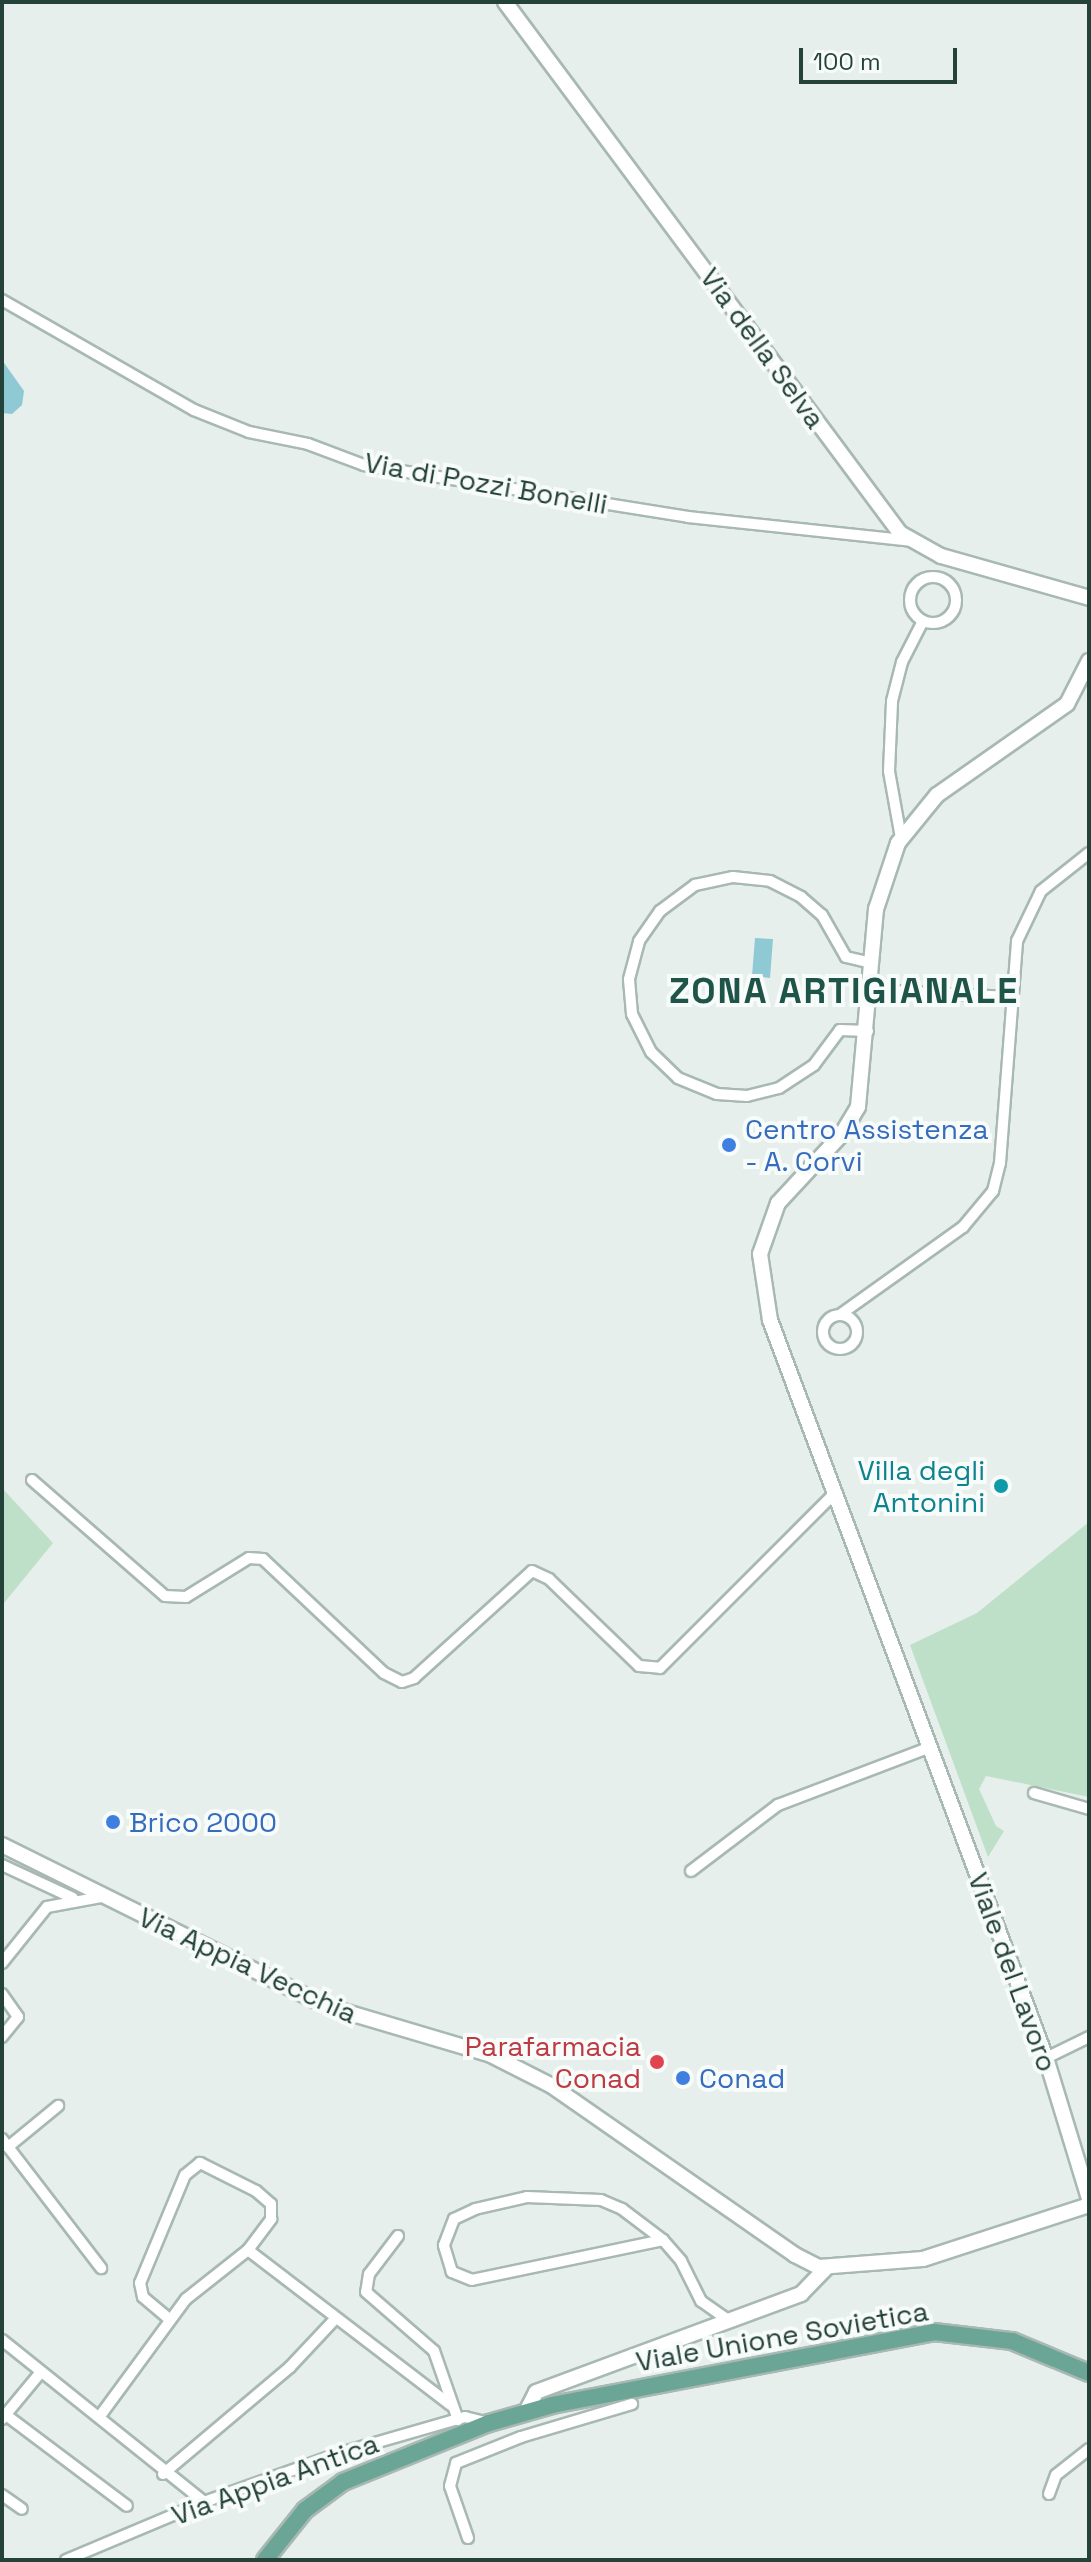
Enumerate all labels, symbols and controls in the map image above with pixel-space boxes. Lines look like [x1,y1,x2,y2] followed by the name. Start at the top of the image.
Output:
[803,32,961,82] scale bar
[813,46,881,77] text: 100 m
[693,261,833,435] street label: Via della Selva
[362,445,610,521] street label: Via di Pozzi Bonelli
[668,970,1020,1014] district label: ZONA ARTIGIANALE
[745,1112,989,1178] place label: Centro Assistenza - A. Corvi
[720,1136,738,1154] marker: Centro Assistenza - A. Corvi
[857,1453,985,1519] place label: Villa degli Antonini
[992,1477,1010,1495] marker: Villa degli Antonini
[129,1805,277,1839] place label: Brico 2000
[104,1813,122,1831] marker: Brico 2000
[961,1868,1065,2076] street label: Viale del Lavoro
[133,1900,363,2030] street label: Via Appia Vecchia
[465,2029,641,2095] place label: Parafarmacia Conad
[648,2053,666,2071] marker: Parafarmacia Conad
[699,2061,785,2095] place label: Conad
[674,2069,692,2087] marker: Conad
[633,2294,931,2378] street label: Viale Unione Sovietica
[167,2426,383,2532] street label: Via Appia Antica

